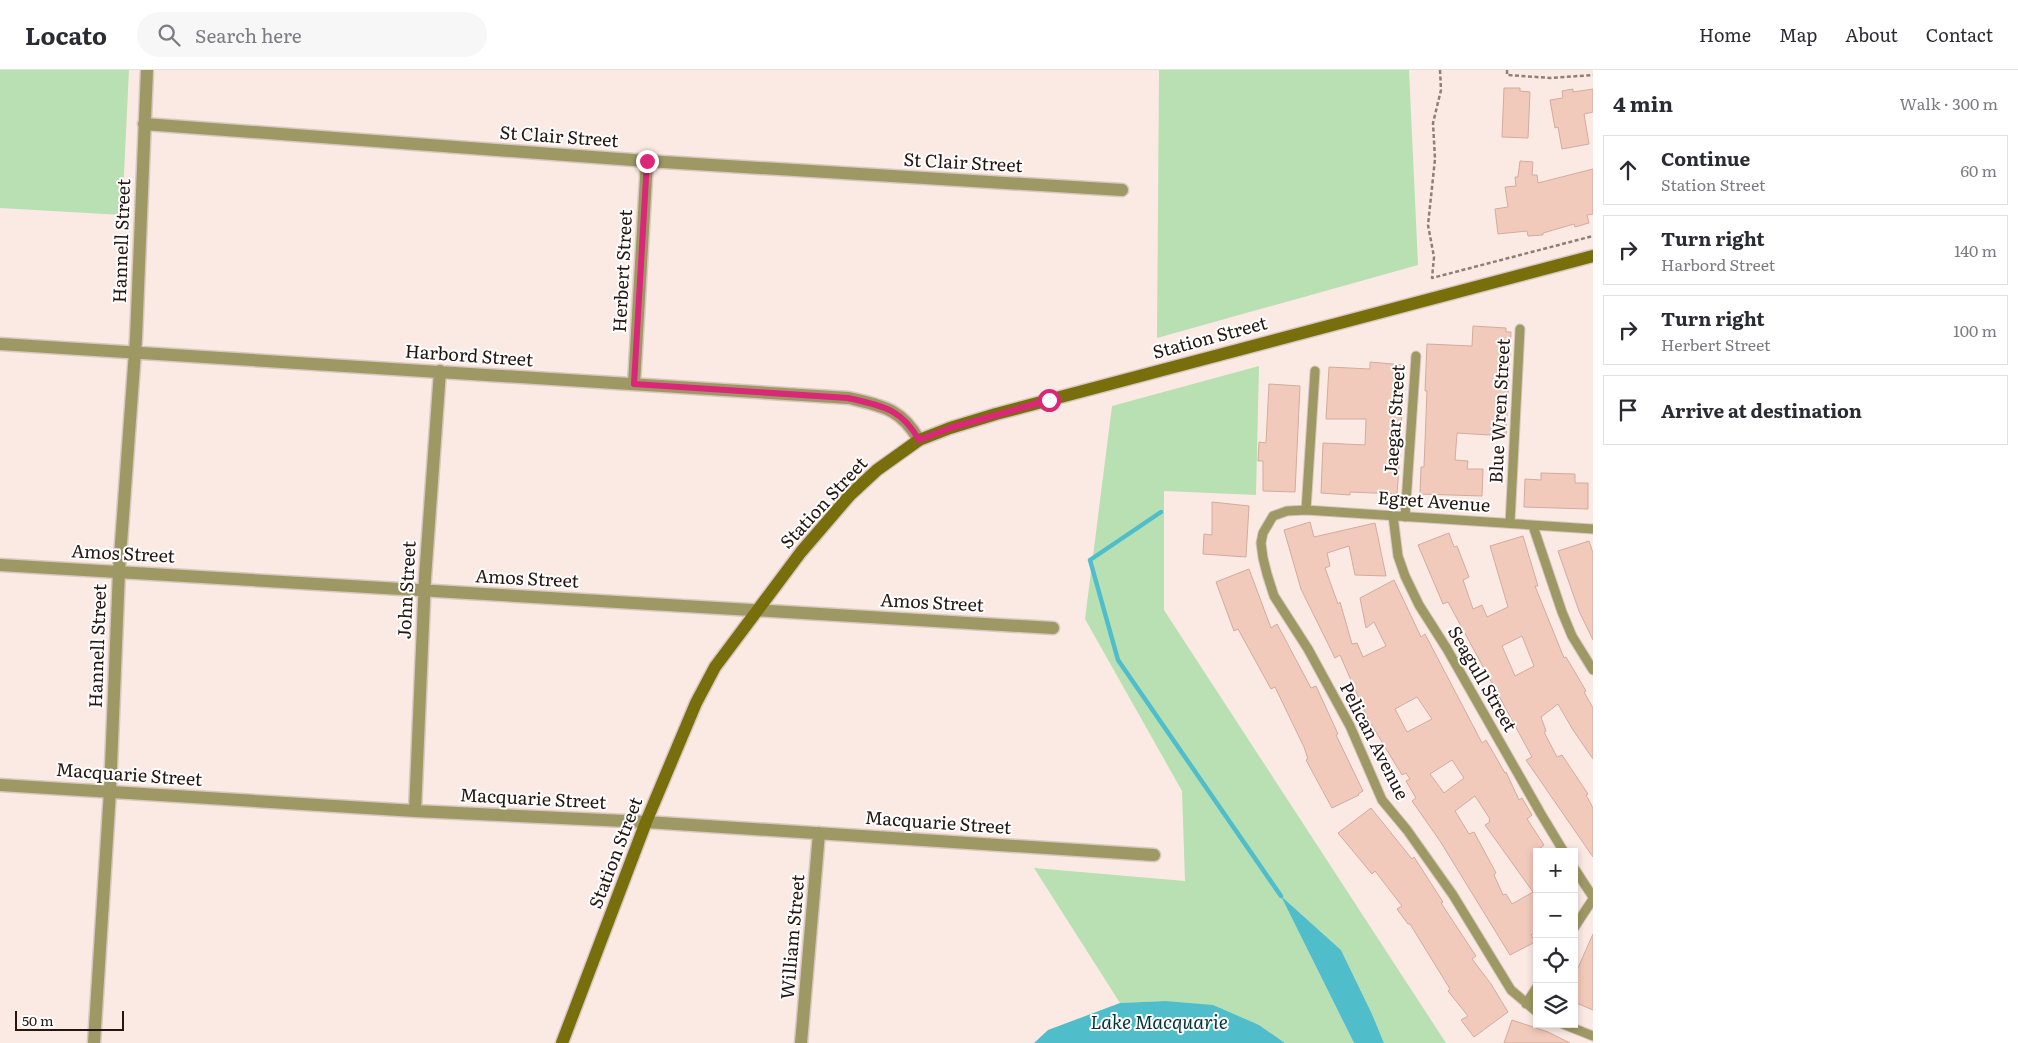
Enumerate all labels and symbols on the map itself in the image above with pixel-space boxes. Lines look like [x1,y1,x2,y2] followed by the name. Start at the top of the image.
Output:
[499,118,620,153] street label: St Clair Street
[903,145,1024,178] street label: St Clair Street
[636,150,659,173] route end
[105,178,136,304] street label: Hannell Street
[605,208,638,333] street label: Herbert Street
[1149,308,1271,365] street label: Station Street
[404,337,535,373] street label: Harbord Street
[1481,337,1516,484] street label: Blue Wren Street
[1376,363,1411,476] street label: Jaegar Street
[1038,389,1061,412] route start
[773,449,873,554] street label: Station Street
[1377,483,1491,518] street label: Egret Avenue
[71,536,176,569] street label: Amos Street
[389,539,422,640] street label: John Street
[475,561,580,594] street label: Amos Street
[81,583,112,709] street label: Hannell Street
[880,585,985,618] street label: Amos Street
[1442,620,1525,737] street label: Seagull Street
[1334,677,1417,804] street label: Pelican Avenue
[55,755,204,792] street label: Macquarie Street
[459,780,608,815] street label: Macquarie Street
[581,792,649,912] street label: Station Street
[864,803,1013,840] street label: Macquarie Street
[773,873,810,1001] street label: William Street
[1090,1007,1228,1035] water label: Lake Macquarie
[15,1008,124,1031] scale bar

